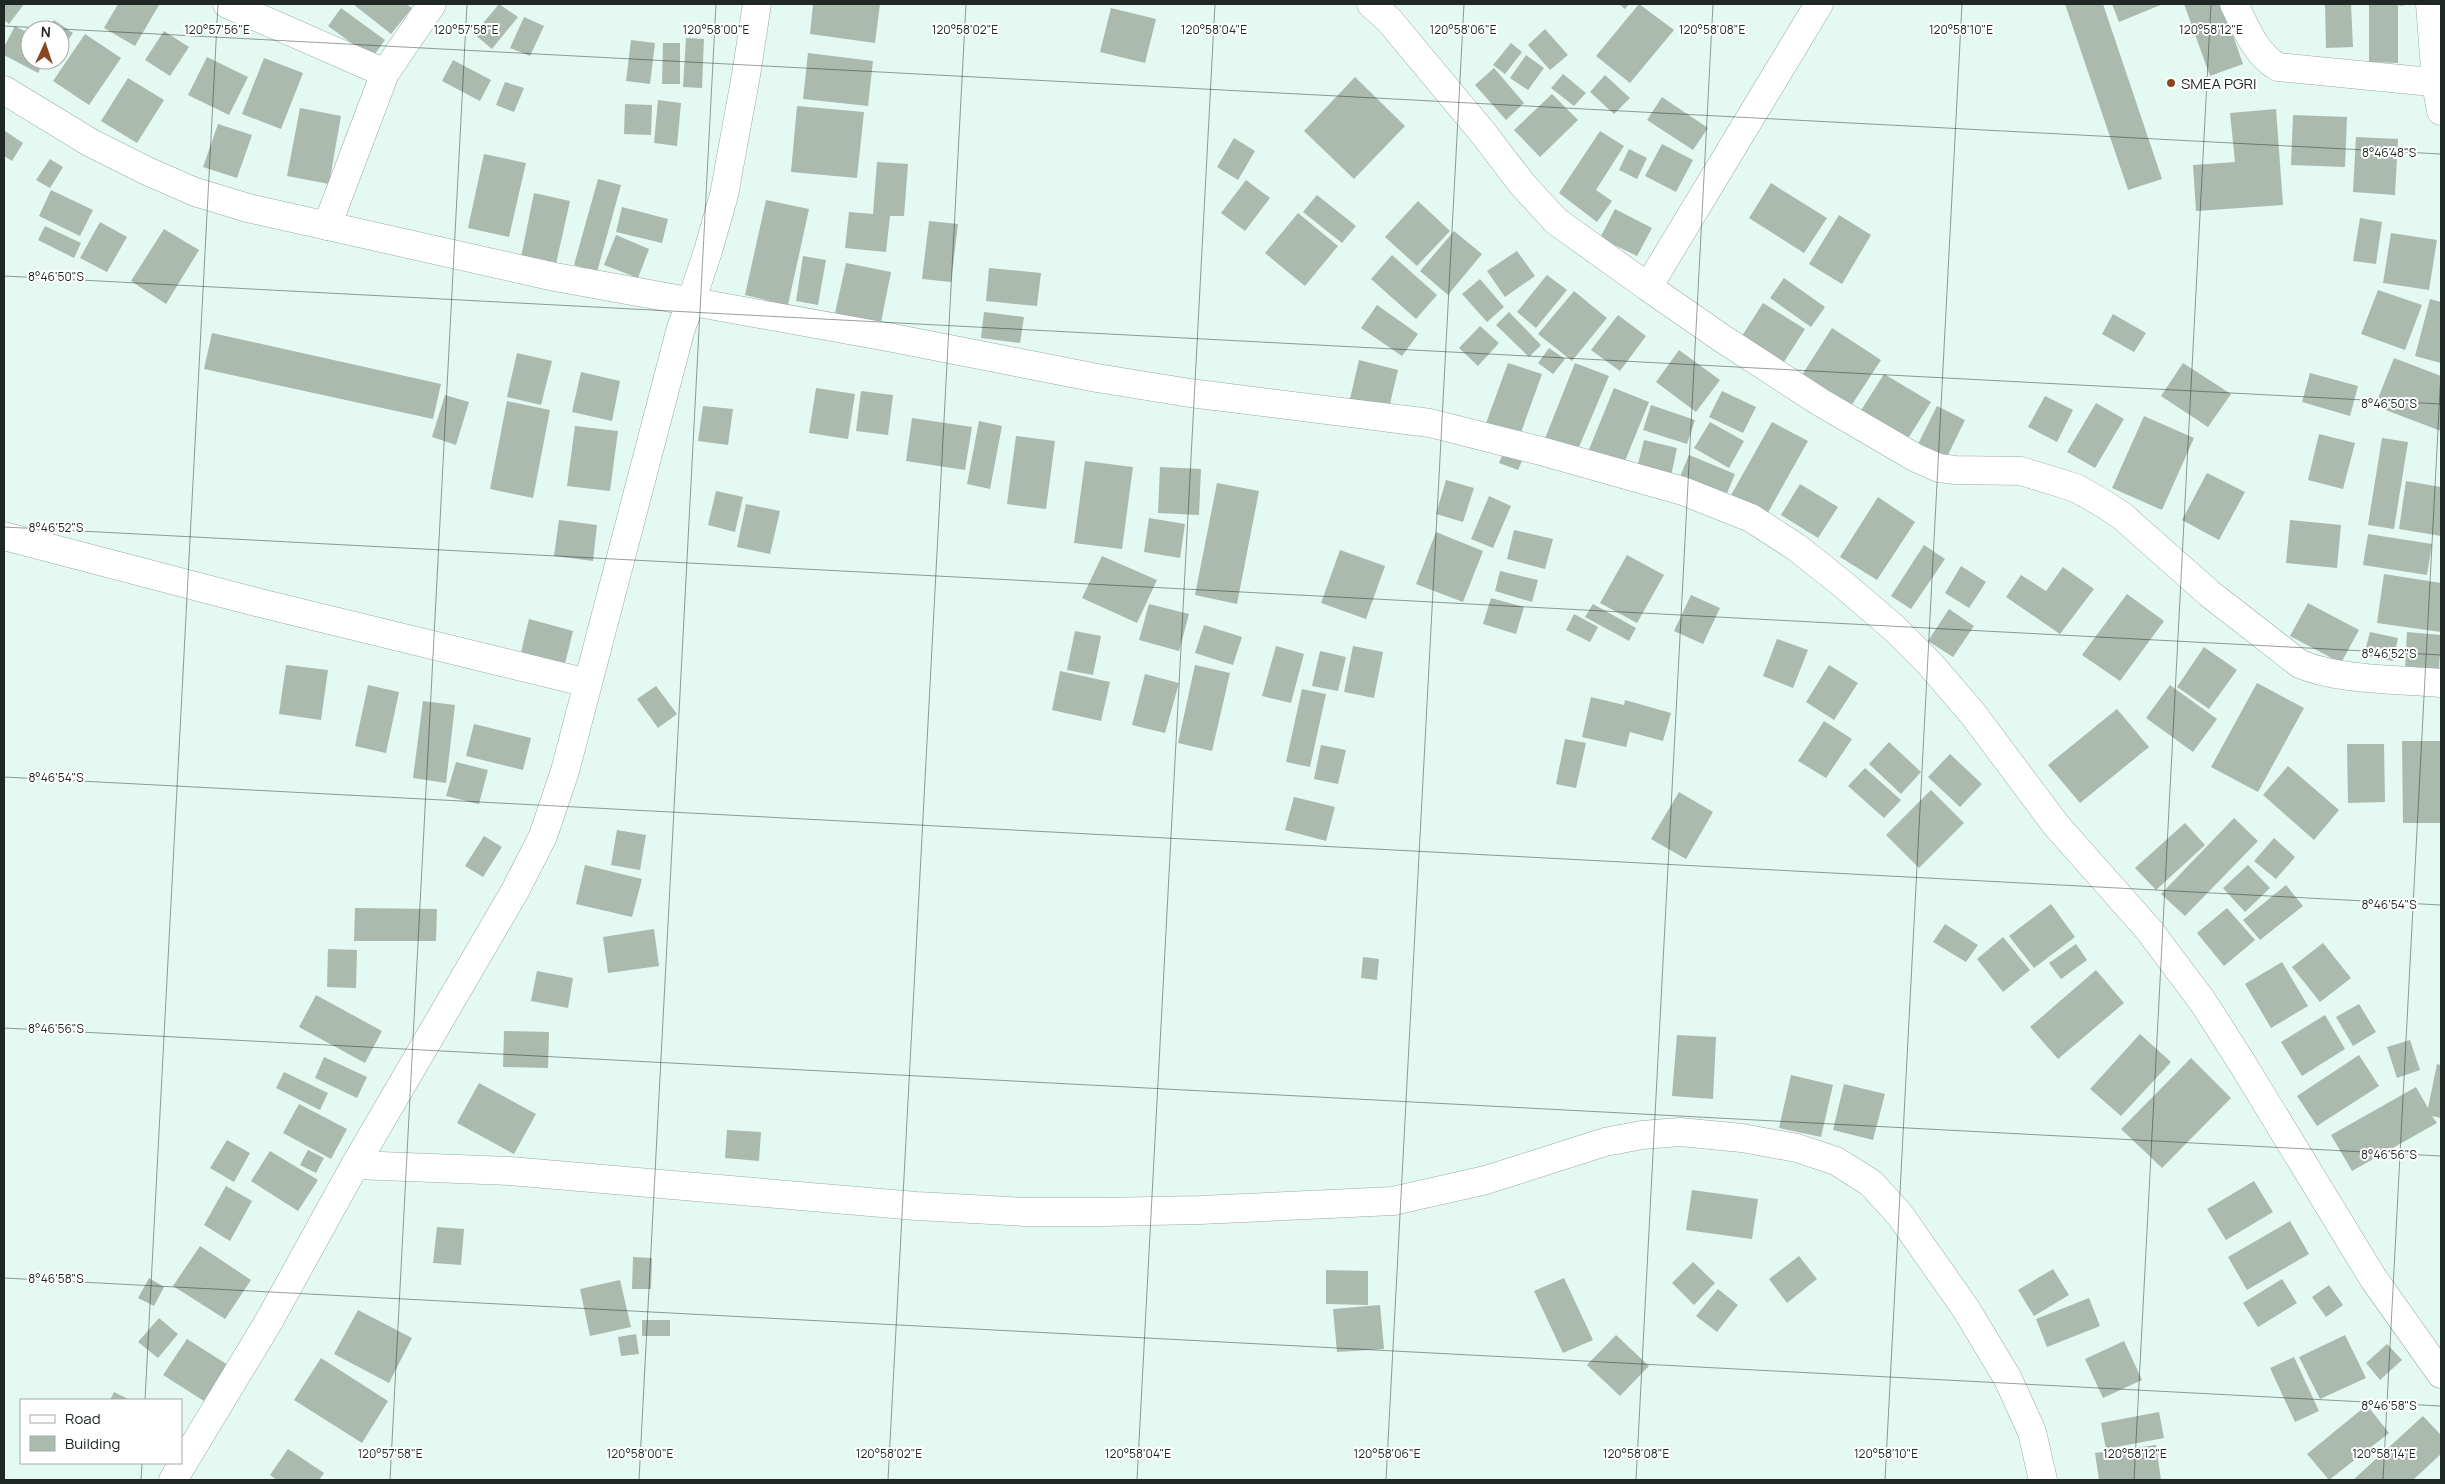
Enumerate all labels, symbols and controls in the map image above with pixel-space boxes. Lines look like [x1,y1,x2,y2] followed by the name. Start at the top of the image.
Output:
[20,20,70,70] north arrow
[184,21,250,38] text: 120°57'56"E
[433,21,499,38] text: 120°57'58"E
[683,21,750,38] text: 120°58'00"E
[932,21,998,38] text: 120°58'02"E
[1181,21,1247,38] text: 120°58'04"E
[1429,21,1497,38] text: 120°58'06"E
[1679,21,1745,38] text: 120°58'08"E
[1929,21,1993,38] text: 120°58'10"E
[2179,21,2243,38] text: 120°58'12"E
[40,22,51,41] text: N
[2181,73,2257,94] place label: SMEA PGRI
[2165,77,2177,89] marker: SMEA PGRI
[2362,144,2416,161] text: 8°46'48"S
[28,268,84,285] text: 8°46'50"S
[2361,395,2417,412] text: 8°46'50"S
[29,519,83,536] text: 8°46'52"S
[2362,645,2416,662] text: 8°46'52"S
[28,769,84,786] text: 8°46'54"S
[2361,896,2417,913] text: 8°46'54"S
[28,1020,84,1037] text: 8°46'56"S
[2361,1146,2417,1163] text: 8°46'56"S
[28,1270,84,1287] text: 8°46'58"S
[2361,1397,2417,1414] text: 8°46'58"S
[20,1399,182,1464] legend
[65,1408,101,1429] text: Road
[65,1433,120,1454] text: Building
[357,1445,423,1462] text: 120°57'58"E
[607,1445,674,1462] text: 120°58'00"E
[856,1445,922,1462] text: 120°58'02"E
[1105,1445,1171,1462] text: 120°58'04"E
[1353,1445,1421,1462] text: 120°58'06"E
[1603,1445,1669,1462] text: 120°58'08"E
[1854,1445,1918,1462] text: 120°58'10"E
[2103,1445,2167,1462] text: 120°58'12"E
[2352,1445,2416,1462] text: 120°58'14"E

